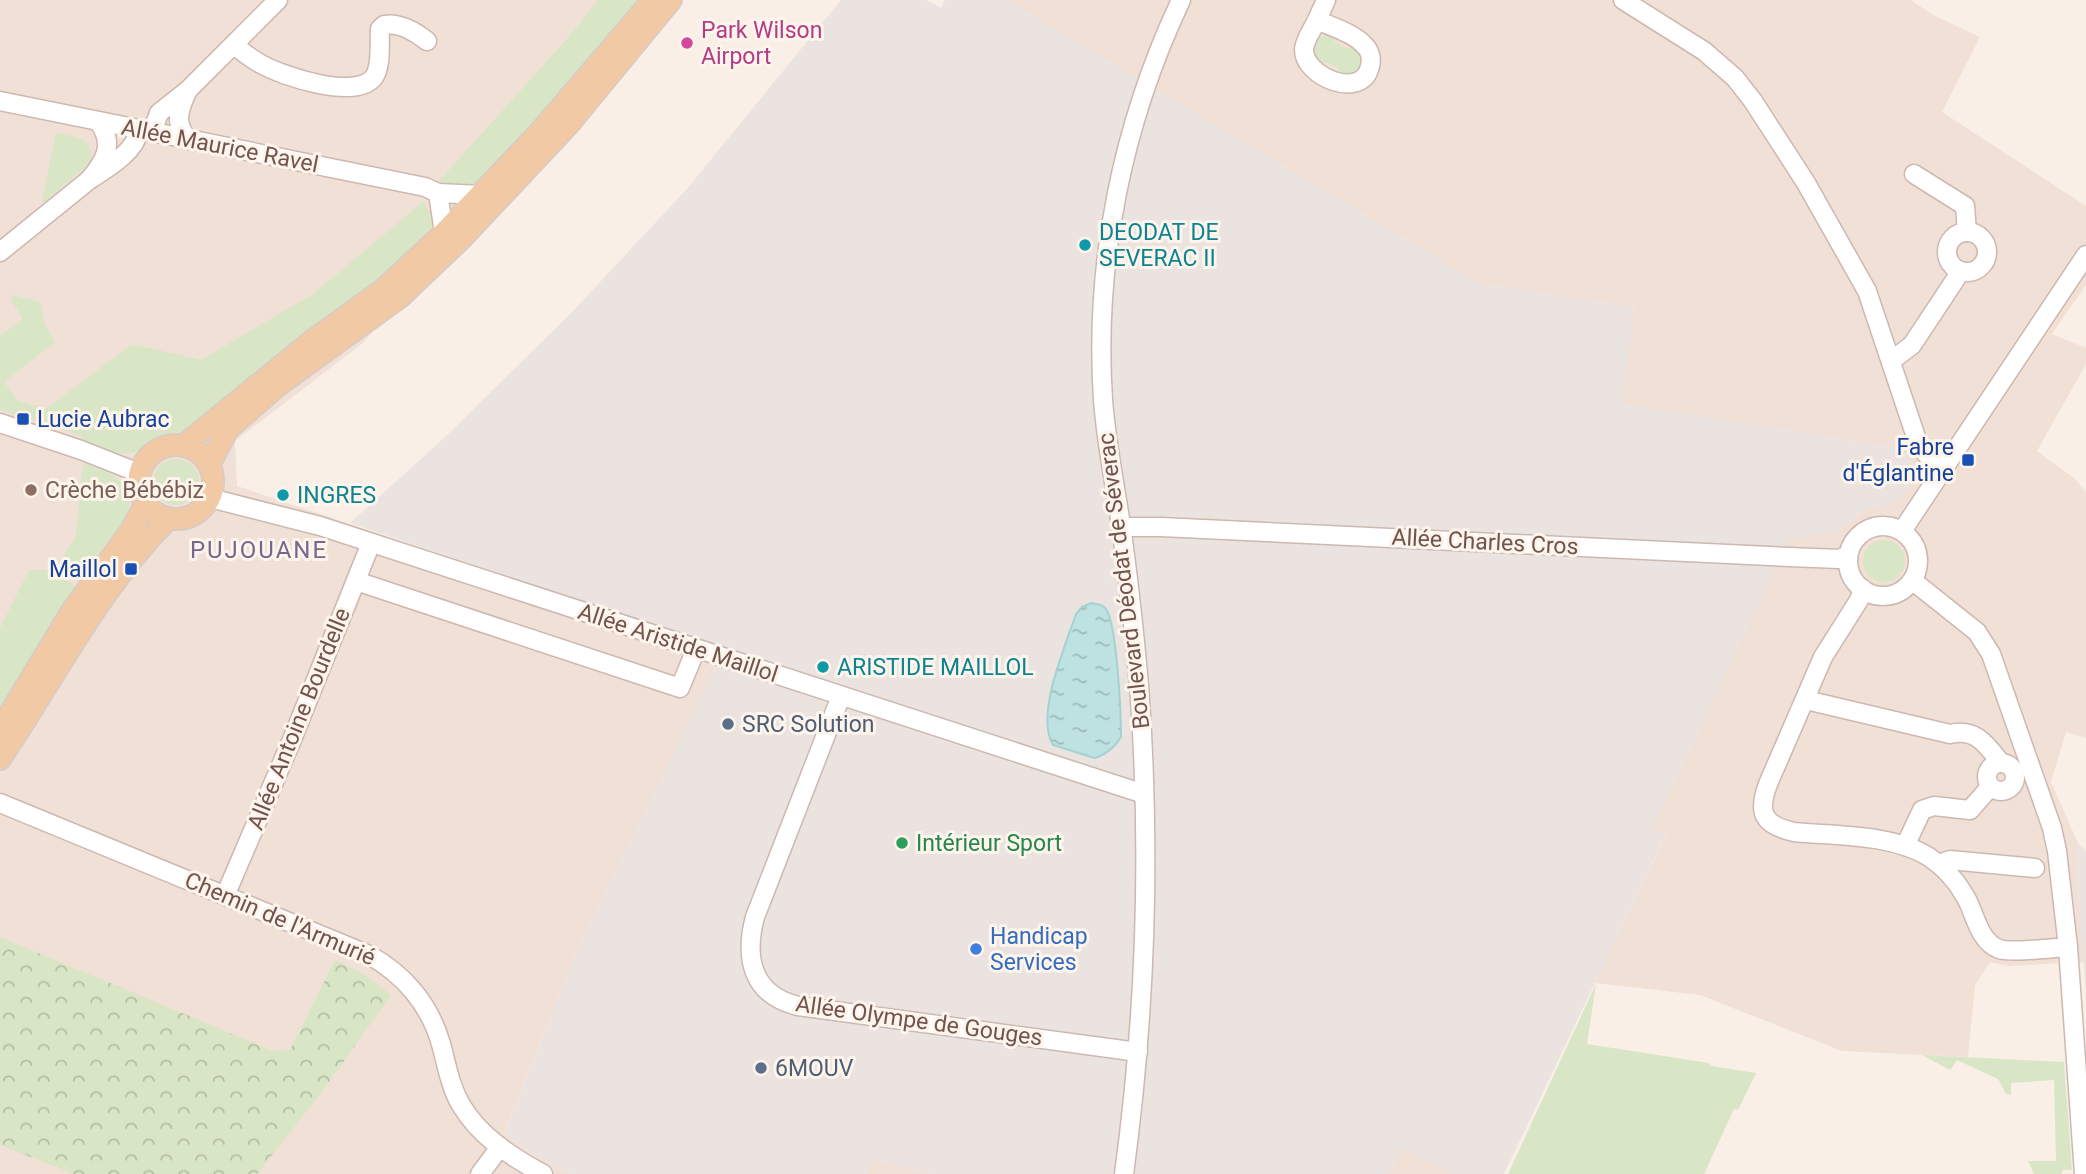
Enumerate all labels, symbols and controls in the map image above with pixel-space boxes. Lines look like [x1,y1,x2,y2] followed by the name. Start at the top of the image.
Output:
[701,17,822,70] place label: Park Wilson Airport
[679,35,695,51] marker: Park Wilson Airport
[119,114,321,178] street label: Allée Maurice Ravel
[1099,219,1219,272] place label: DEODAT DE SEVERAC II
[1077,237,1093,253] marker: DEODAT DE SEVERAC II
[37,406,169,433] place label: Lucie Aubrac
[15,411,31,427] marker: Lucie Aubrac
[1092,431,1156,731] street label: Boulevard Déodat de Séverac
[1842,434,1954,487] place label: Fabre d'Églantine
[1960,452,1976,468] marker: Fabre d'Églantine
[45,477,204,504] place label: Crèche Bébébiz
[23,482,39,498] marker: Crèche Bébébiz
[297,482,376,509] place label: INGRES
[275,487,291,503] marker: INGRES
[1391,524,1579,560] street label: Allée Charles Cros
[190,536,328,564] district label: PUJOUANE
[49,556,117,583] place label: Maillol
[123,561,139,577] marker: Maillol
[575,598,781,688] street label: Allée Aristide Maillol
[242,604,356,834] street label: Allée Antoine Bourdelle
[837,654,1034,681] place label: ARISTIDE MAILLOL
[815,659,831,675] marker: ARISTIDE MAILLOL
[742,711,875,738] place label: SRC Solution
[720,716,736,732] marker: SRC Solution
[916,830,1062,857] place label: Intérieur Sport
[894,835,910,851] marker: Intérieur Sport
[181,867,379,971] street label: Chemin de l'Armurié
[990,923,1088,976] place label: Handicap Services
[968,941,984,957] marker: Handicap Services
[794,990,1044,1052] street label: Allée Olympe de Gouges
[775,1055,854,1082] place label: 6MOUV
[753,1060,769,1076] marker: 6MOUV

